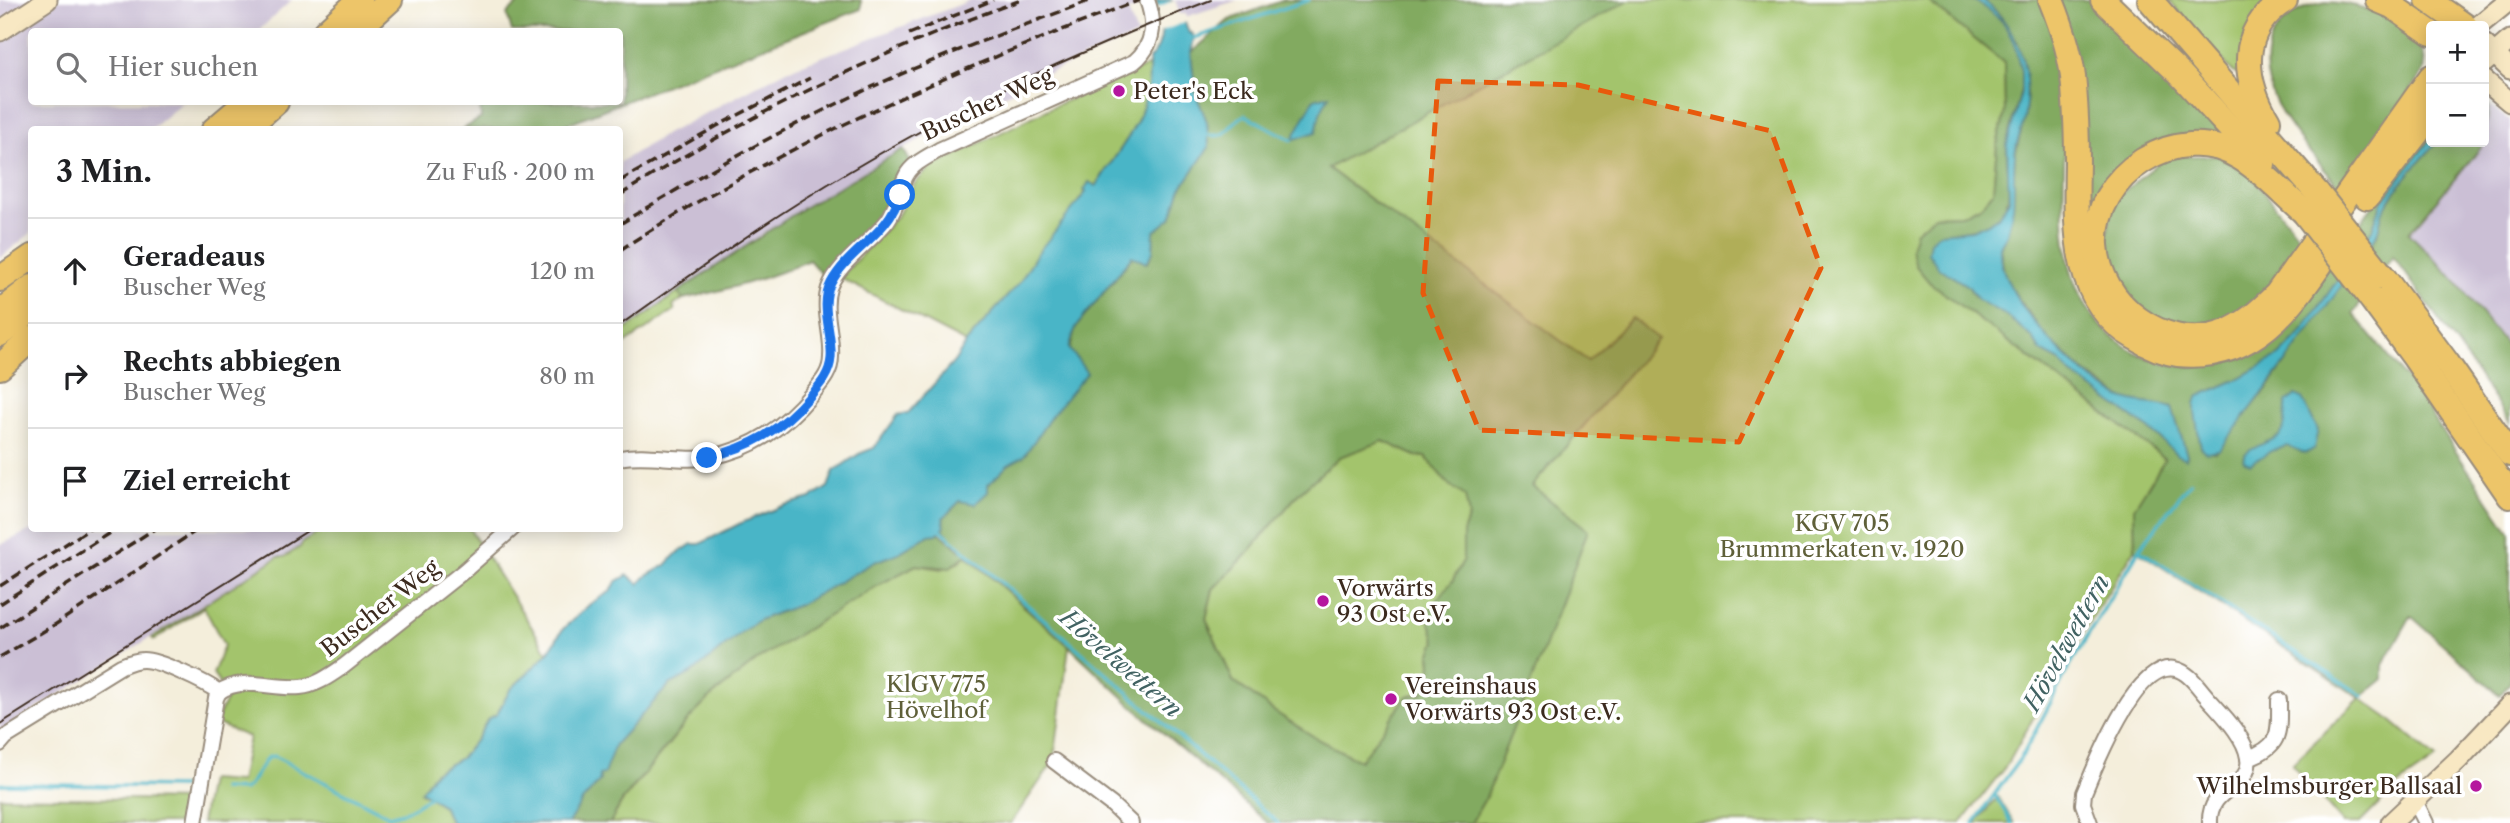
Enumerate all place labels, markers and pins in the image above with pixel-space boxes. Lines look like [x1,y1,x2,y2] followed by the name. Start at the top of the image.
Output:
[1133,77,1255,105] place label: Peter's Eck
[1111,83,1127,99] marker: Peter's Eck
[1336,574,1451,628] place label: Vorwärts 93 Ost e.V.
[1315,593,1331,609] marker: Vorwärts 93 Ost e.V.
[1404,672,1621,726] place label: Vereinshaus Vorwärts 93 Ost e.V.
[1383,691,1399,707] marker: Vereinshaus Vorwärts 93 Ost e.V.
[2196,772,2462,800] place label: Wilhelmsburger Ballsaal
[2468,778,2484,794] marker: Wilhelmsburger Ballsaal

